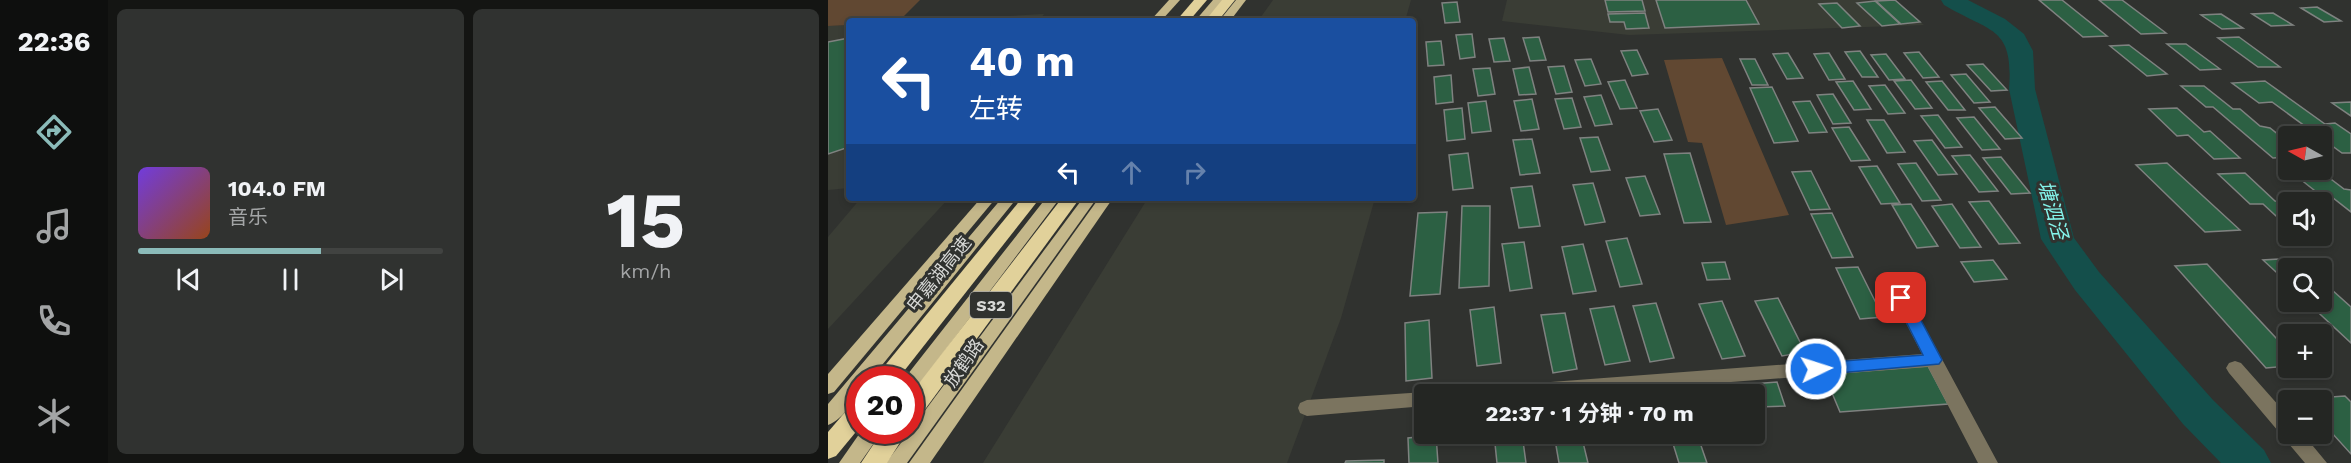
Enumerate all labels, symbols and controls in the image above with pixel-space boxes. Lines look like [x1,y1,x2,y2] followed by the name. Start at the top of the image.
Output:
[18,26,90,58] text: 22:36
[969,37,1075,86] text: 40 m
[870,42,948,120] icon: left
[969,93,1023,125] text: 左转
[33,111,75,153] icon: directions
[2278,126,2332,180] north arrow
[2278,126,2332,444] map controls
[1052,156,1085,189] icon: left
[1115,156,1148,189] icon: ahead
[1178,156,1211,189] icon: right
[606,174,685,266] text: 15
[228,176,326,201] text: 104.0 FM
[2033,178,2073,244] water label: 塘泗泾
[2278,192,2332,246] button: sound
[33,205,75,247] icon: music
[228,205,268,229] text: 音乐
[902,232,975,315] street label: 申嘉湖高速
[2278,258,2332,312] button: search
[620,259,672,283] text: km/h
[172,263,205,296] icon: previous
[274,263,307,296] icon: pause
[375,263,408,296] icon: next
[1875,272,1926,323] pin
[1884,281,1917,314] icon: arrive
[970,292,1012,318] road number: S32
[33,300,75,342] icon: phone
[2278,324,2332,378] button: +
[940,335,988,391] street label: 放鹤路
[1784,337,1848,401] position arrow
[846,366,924,444] speed limit sign: 20
[2278,390,2332,444] button: −
[33,395,75,437] icon: climate
[1485,401,1694,426] text: 22:37 · 1 分钟 · 70 m

